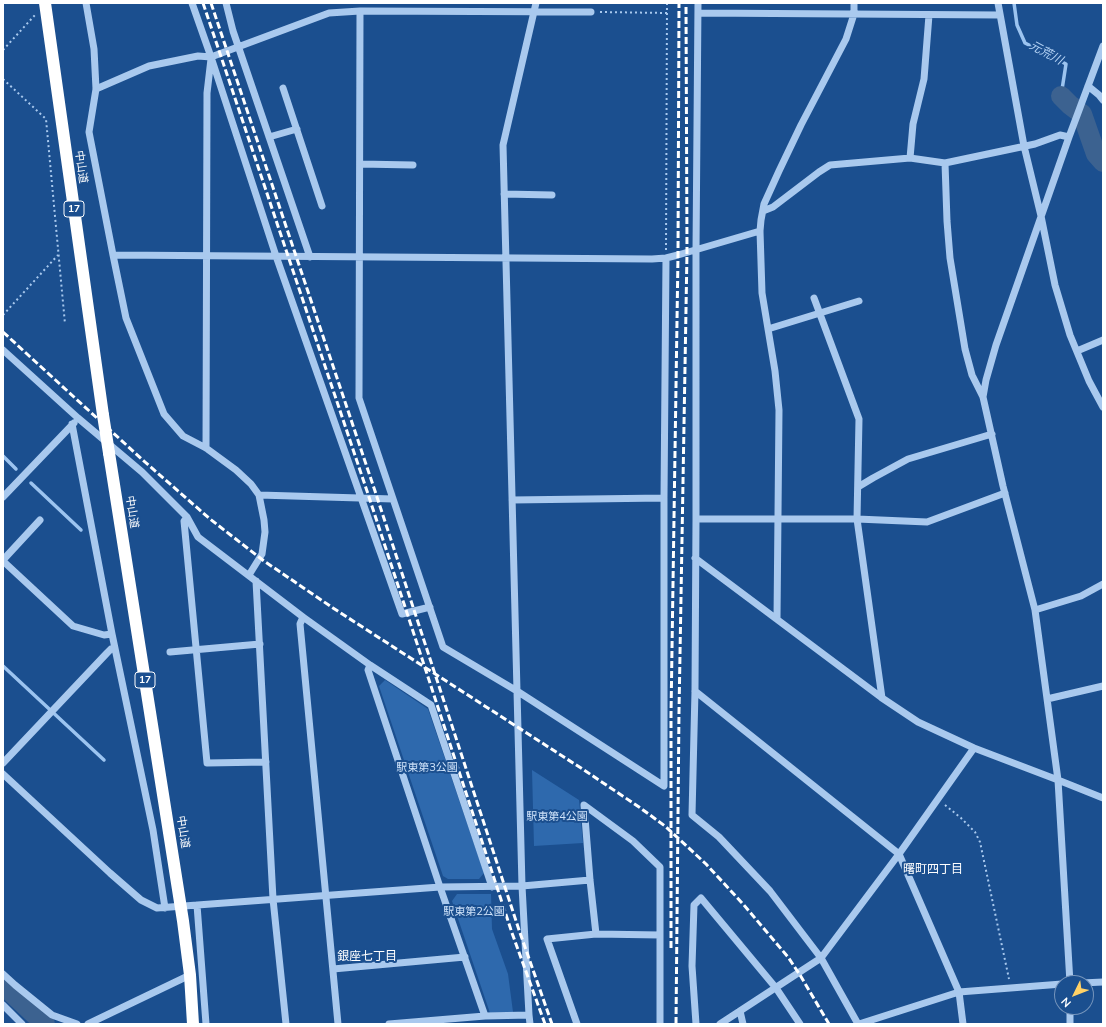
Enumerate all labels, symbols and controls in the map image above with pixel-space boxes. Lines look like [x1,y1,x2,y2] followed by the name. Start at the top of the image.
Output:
[1027,38,1065,68] water label: 元荒川
[72,150,90,184] street label: 中山道
[64,201,84,217] road number: 17
[123,495,141,529] street label: 中山道
[135,672,155,688] road number: 17
[396,761,458,775] park label: 駅東第3公園
[526,810,588,824] park label: 駅東第4公園
[174,815,192,849] street label: 中山道
[903,862,963,876] district label: 曙町四丁目
[443,905,505,919] park label: 駅東第2公園
[337,949,397,963] district label: 銀座七丁目
[1054,975,1094,1015] north arrow
[1058,995,1074,1010] text: N

